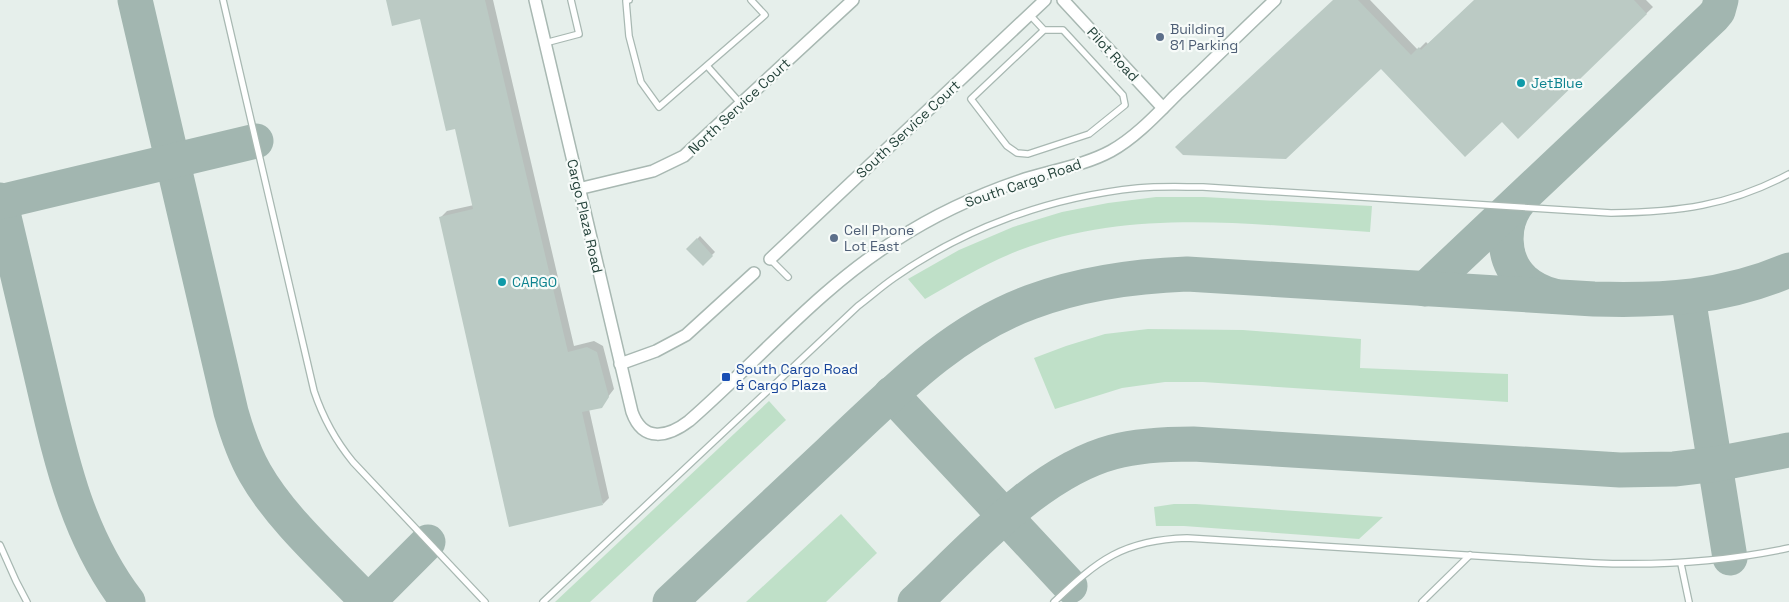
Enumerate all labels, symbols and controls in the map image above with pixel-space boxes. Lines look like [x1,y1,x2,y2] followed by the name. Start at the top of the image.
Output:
[1170,20,1238,54] place label: Building 81 Parking
[1083,23,1143,85] street label: Pilot Road
[1154,31,1166,43] marker: Building 81 Parking
[684,54,794,158] street label: North Service Court
[1531,74,1583,92] place label: JetBlue
[852,76,964,182] street label: South Service Court
[1515,77,1527,89] marker: JetBlue
[962,155,1084,211] street label: South Cargo Road
[563,157,607,275] street label: Cargo Plaza Road
[844,221,914,255] place label: Cell Phone Lot East
[828,232,840,244] marker: Cell Phone Lot East
[512,273,557,291] place label: CARGO
[496,276,508,288] marker: CARGO
[736,360,858,394] place label: South Cargo Road & Cargo Plaza
[720,371,732,383] marker: South Cargo Road & Cargo Plaza

